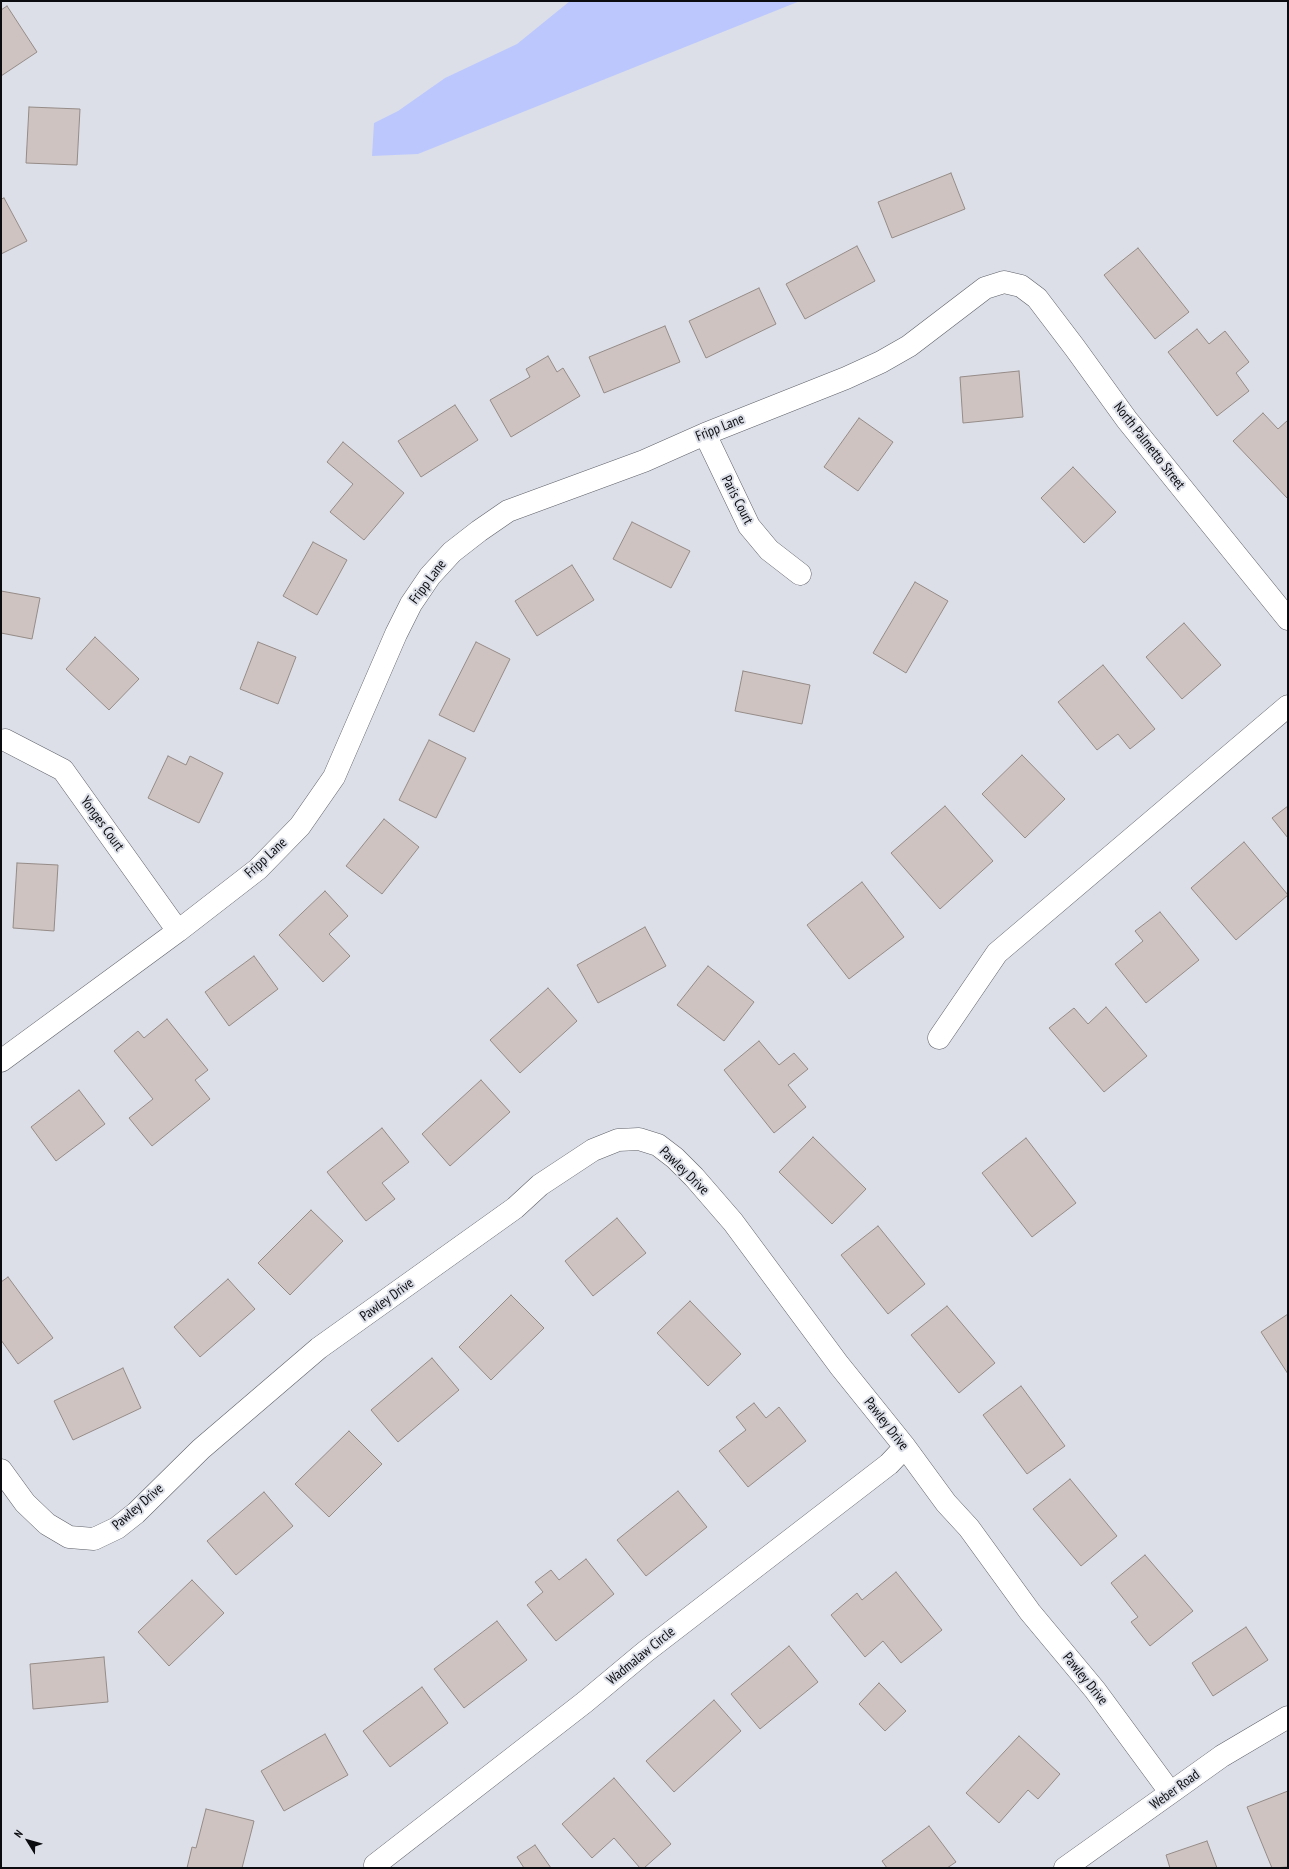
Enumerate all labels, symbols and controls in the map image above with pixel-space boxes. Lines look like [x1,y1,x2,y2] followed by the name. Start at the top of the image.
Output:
[1110,399,1188,493] street label: North Palmetto Street
[693,411,747,445] street label: Fripp Lane
[718,473,756,527] street label: Paris Court
[406,557,450,607] street label: Fripp Lane
[77,793,127,855] street label: Yonges Court
[242,834,290,882] street label: Fripp Lane
[656,1143,712,1199] street label: Pawley Drive
[357,1275,417,1325] street label: Pawley Drive
[860,1394,912,1454] street label: Pawley Drive
[109,1480,167,1534] street label: Pawley Drive
[604,1623,678,1689] street label: Wadmalaw Circle
[1059,1650,1111,1708] street label: Pawley Drive
[1147,1766,1203,1814] street label: Weber Road
[8,1821,48,1861] north arrow
[11,1827,26,1840] text: N

